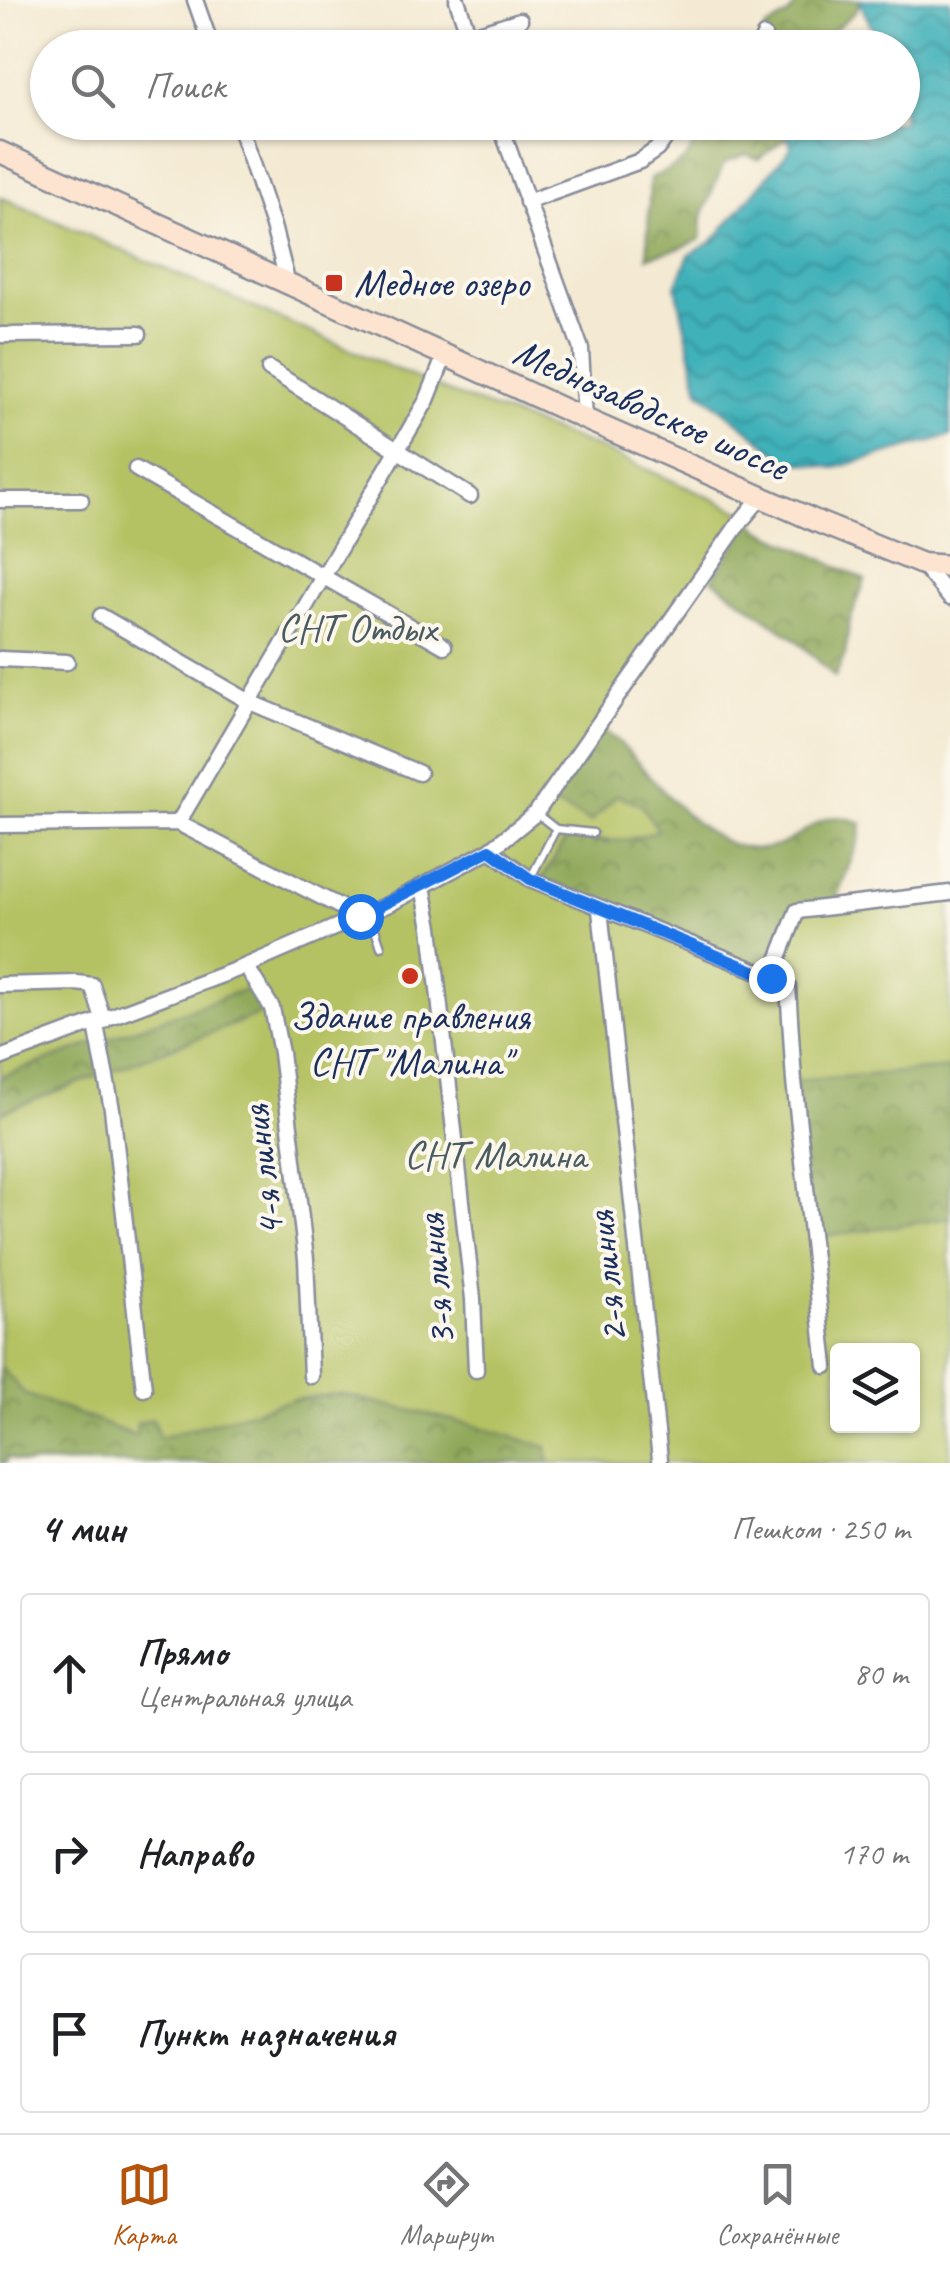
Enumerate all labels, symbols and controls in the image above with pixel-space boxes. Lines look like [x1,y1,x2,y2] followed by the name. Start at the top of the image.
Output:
[30,30,920,140] search box
[65,58,120,113] icon: search
[145,62,225,109] text: Поиск
[354,258,531,308] place label: Медное озеро
[323,272,345,294] marker: Медное озеро
[506,326,799,493] street label: Меднозаводское шоссе
[278,603,439,653] park label: СНТ Отдых
[338,894,384,940] route start
[749,956,795,1002] route end
[399,965,421,987] marker: Здание правления СНТ "Малина"
[290,991,531,1087] place label: Здание правления СНТ "Малина"
[230,1101,296,1240] street label: 4-я линия
[404,1130,589,1180] park label: СНТ Малина
[575,1207,639,1345] street label: 2-я линия
[405,1211,467,1348] street label: 3-я линия
[830,1343,920,1433] map controls
[830,1343,920,1433] button: layers
[40,1502,125,1555] text: 4 мин
[731,1508,910,1549] text: Пешком · 250 m
[137,1629,227,1676] text: Прямо
[42,1646,97,1701] icon: ahead
[854,1653,908,1694] text: 80 m
[137,1676,351,1717] text: Центральная улица
[42,1826,97,1881] icon: right
[137,1830,253,1877] text: Направо
[839,1833,908,1874] text: 170 m
[42,2006,97,2061] icon: arrive
[137,2010,394,2057] text: Пункт назначения
[112,2157,176,2252] tab: Карта
[400,2157,492,2252] tab: Маршрут
[716,2157,838,2252] tab: Сохранённые

